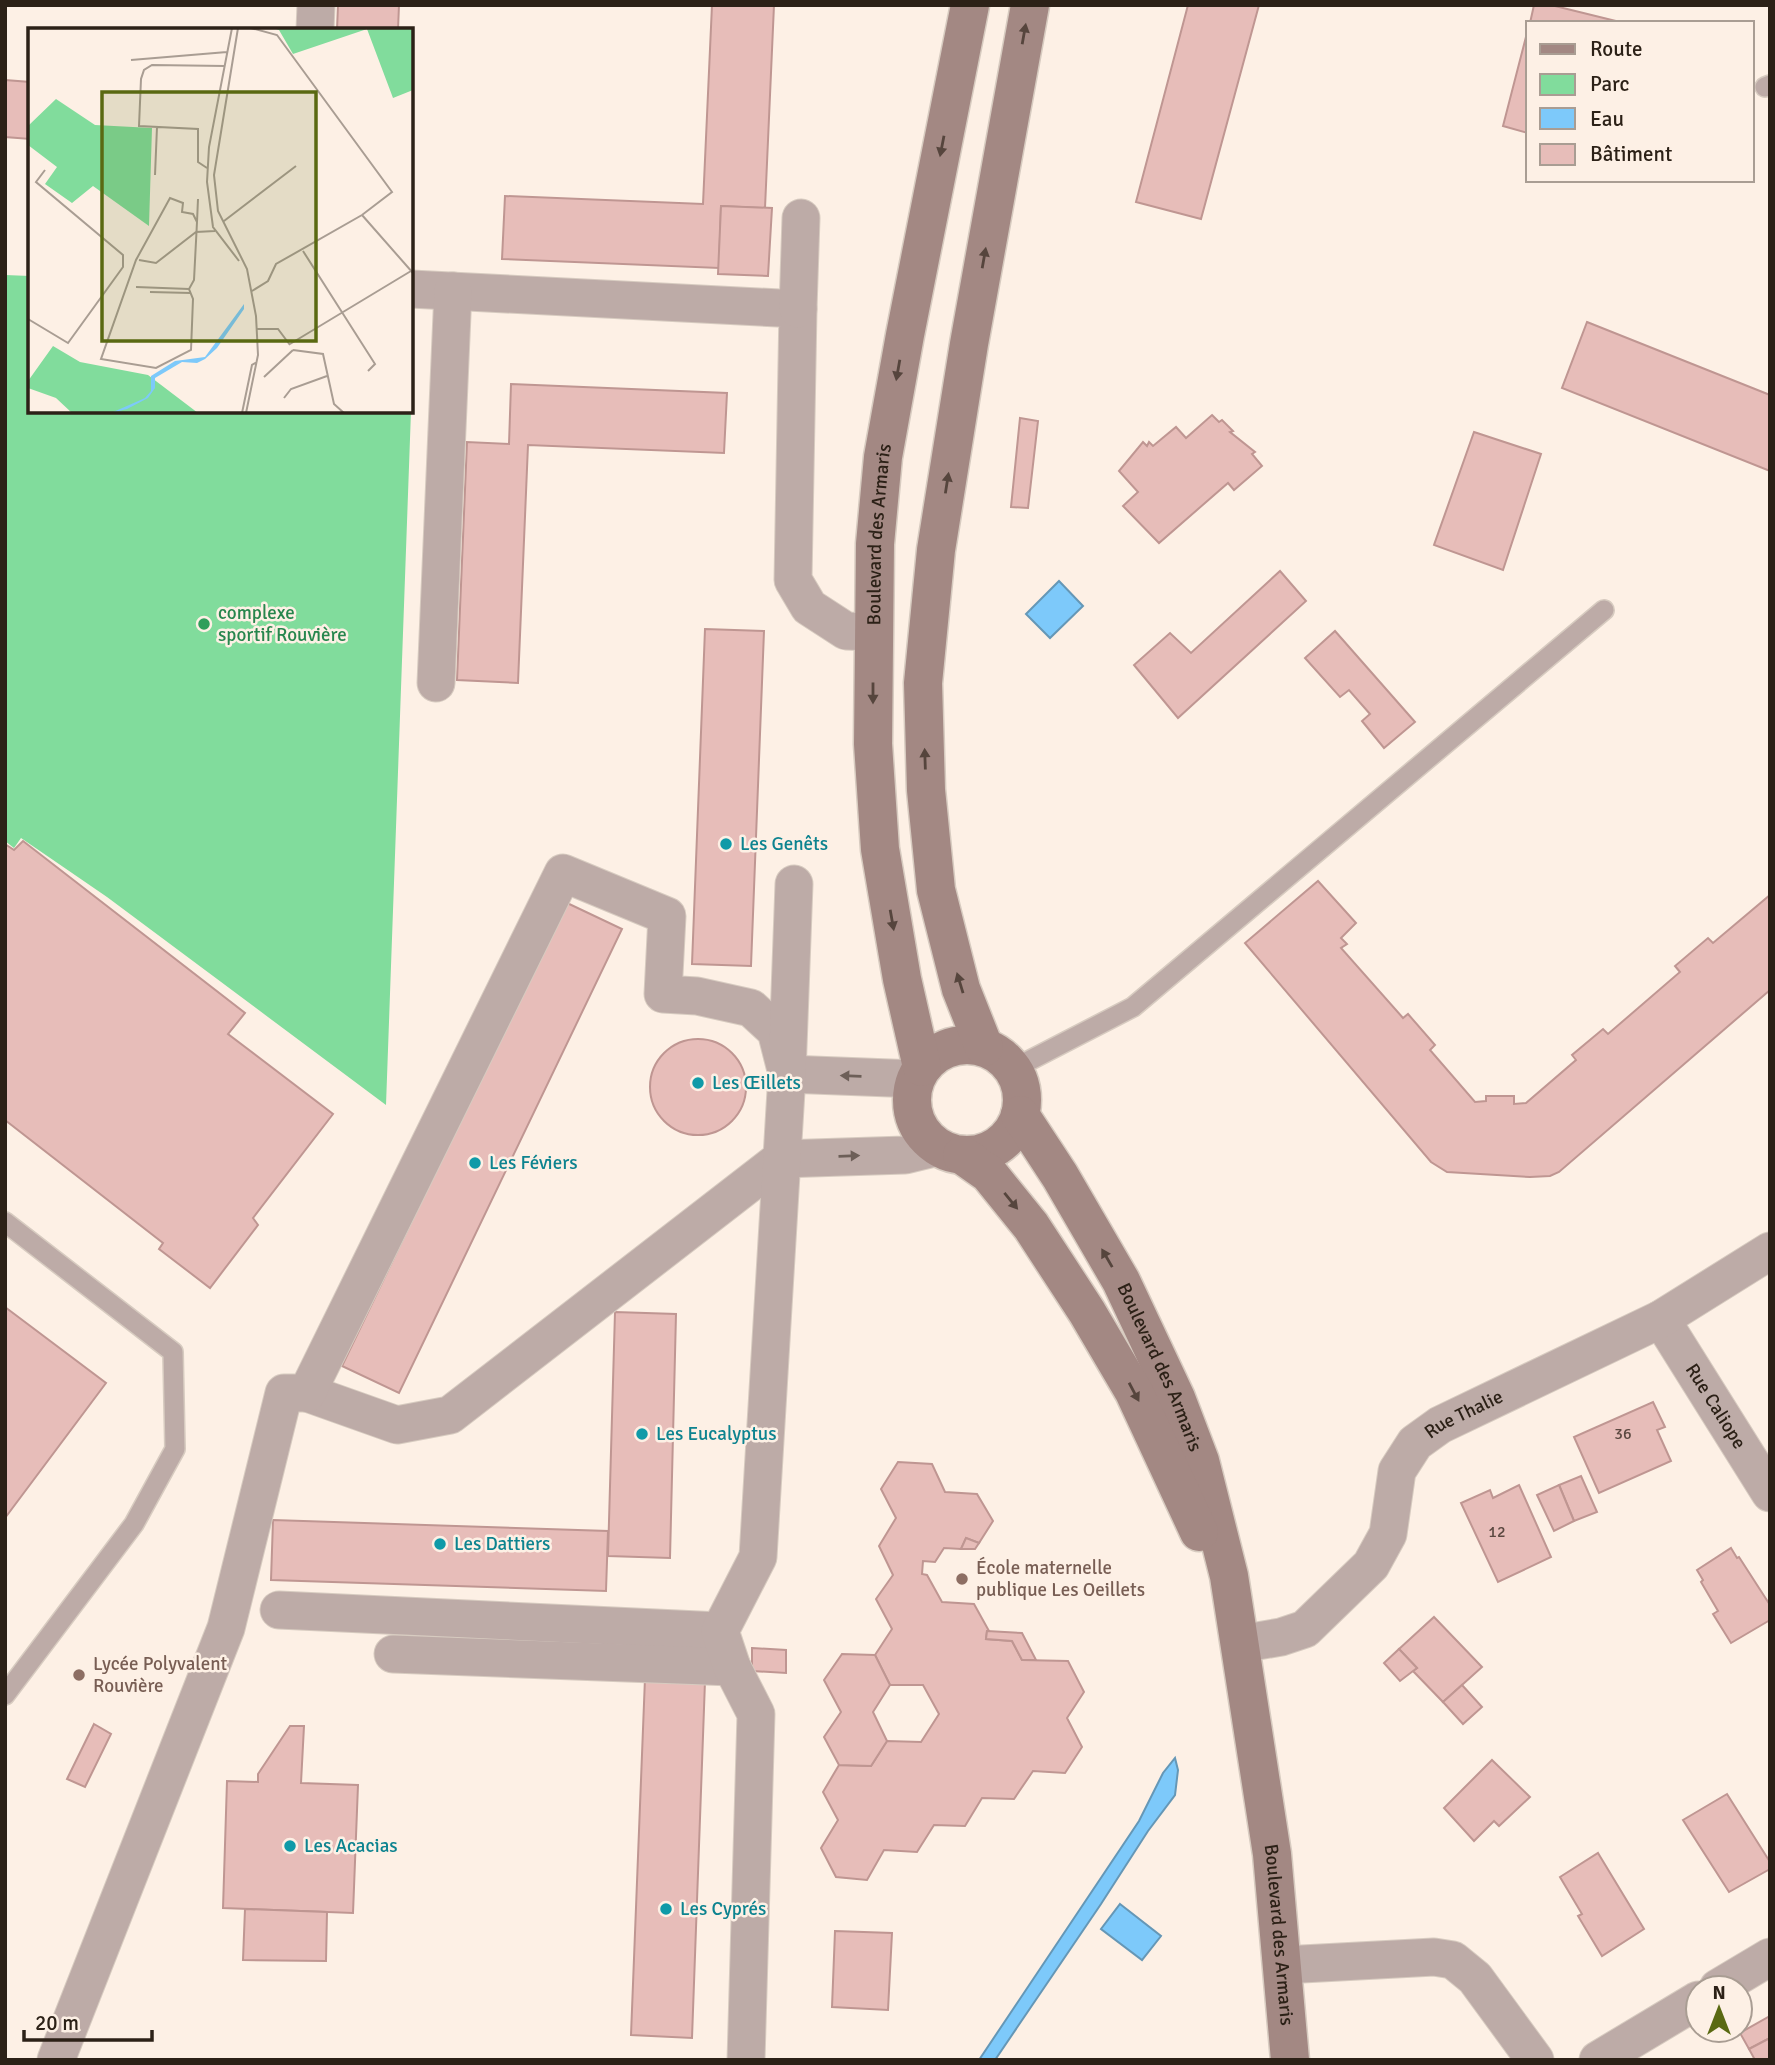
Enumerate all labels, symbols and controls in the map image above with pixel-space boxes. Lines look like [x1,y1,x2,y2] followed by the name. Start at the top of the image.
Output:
[1526,21,1754,182] legend
[1019,23,1030,45] one-way arrow
[28,28,413,413] inset map
[1590,36,1642,62] text: Route
[1590,71,1629,97] text: Parc
[1590,106,1624,132] text: Eau
[937,135,948,157] one-way arrow
[1590,141,1672,167] text: Bâtiment
[979,247,990,269] one-way arrow
[893,359,904,381] one-way arrow
[862,442,897,626] street label: Boulevard des Armaris
[941,471,952,493] one-way arrow
[218,601,347,647] place label: complexe sportif Rouvière
[196,616,212,632] marker: complexe sportif Rouvière
[867,683,879,705] one-way arrow
[919,748,931,770] one-way arrow
[740,832,828,856] place label: Les Genêts
[718,836,734,852] marker: Les Genêts
[887,909,898,931] one-way arrow
[954,972,964,993] one-way arrow
[712,1071,801,1095] place label: Les Œillets
[840,1071,862,1082] one-way arrow
[690,1075,706,1091] marker: Les Œillets
[489,1151,577,1175] place label: Les Féviers
[839,1151,861,1162] one-way arrow
[467,1155,483,1171] marker: Les Féviers
[1003,1192,1018,1210] one-way arrow
[1101,1248,1113,1268] one-way arrow
[1112,1279,1207,1455] street label: Boulevard des Armaris
[1680,1359,1751,1453] street label: Rue Caliope
[1127,1383,1139,1403] one-way arrow
[1420,1385,1507,1444] street label: Rue Thalie
[656,1422,777,1446] place label: Les Eucalyptus
[1614,1424,1632,1444] house number: 36
[634,1426,650,1442] marker: Les Eucalyptus
[1488,1522,1506,1542] house number: 12
[454,1532,550,1556] place label: Les Dattiers
[432,1536,448,1552] marker: Les Dattiers
[976,1556,1145,1602] place label: École maternelle publique Les Oeillets
[954,1571,970,1587] marker: École maternelle publique Les Oeillets
[93,1652,228,1698] place label: Lycée Polyvalent Rouvière
[71,1667,87,1683] marker: Lycée Polyvalent Rouvière
[304,1834,398,1858] place label: Les Acacias
[282,1838,298,1854] marker: Les Acacias
[1259,1842,1299,2026] street label: Boulevard des Armaris
[680,1897,766,1921] place label: Les Cyprés
[658,1901,674,1917] marker: Les Cyprés
[1684,1974,1754,2044] north arrow
[1712,1981,1726,2005] text: N
[24,1998,152,2042] scale bar
[35,2010,79,2036] text: 20 m

